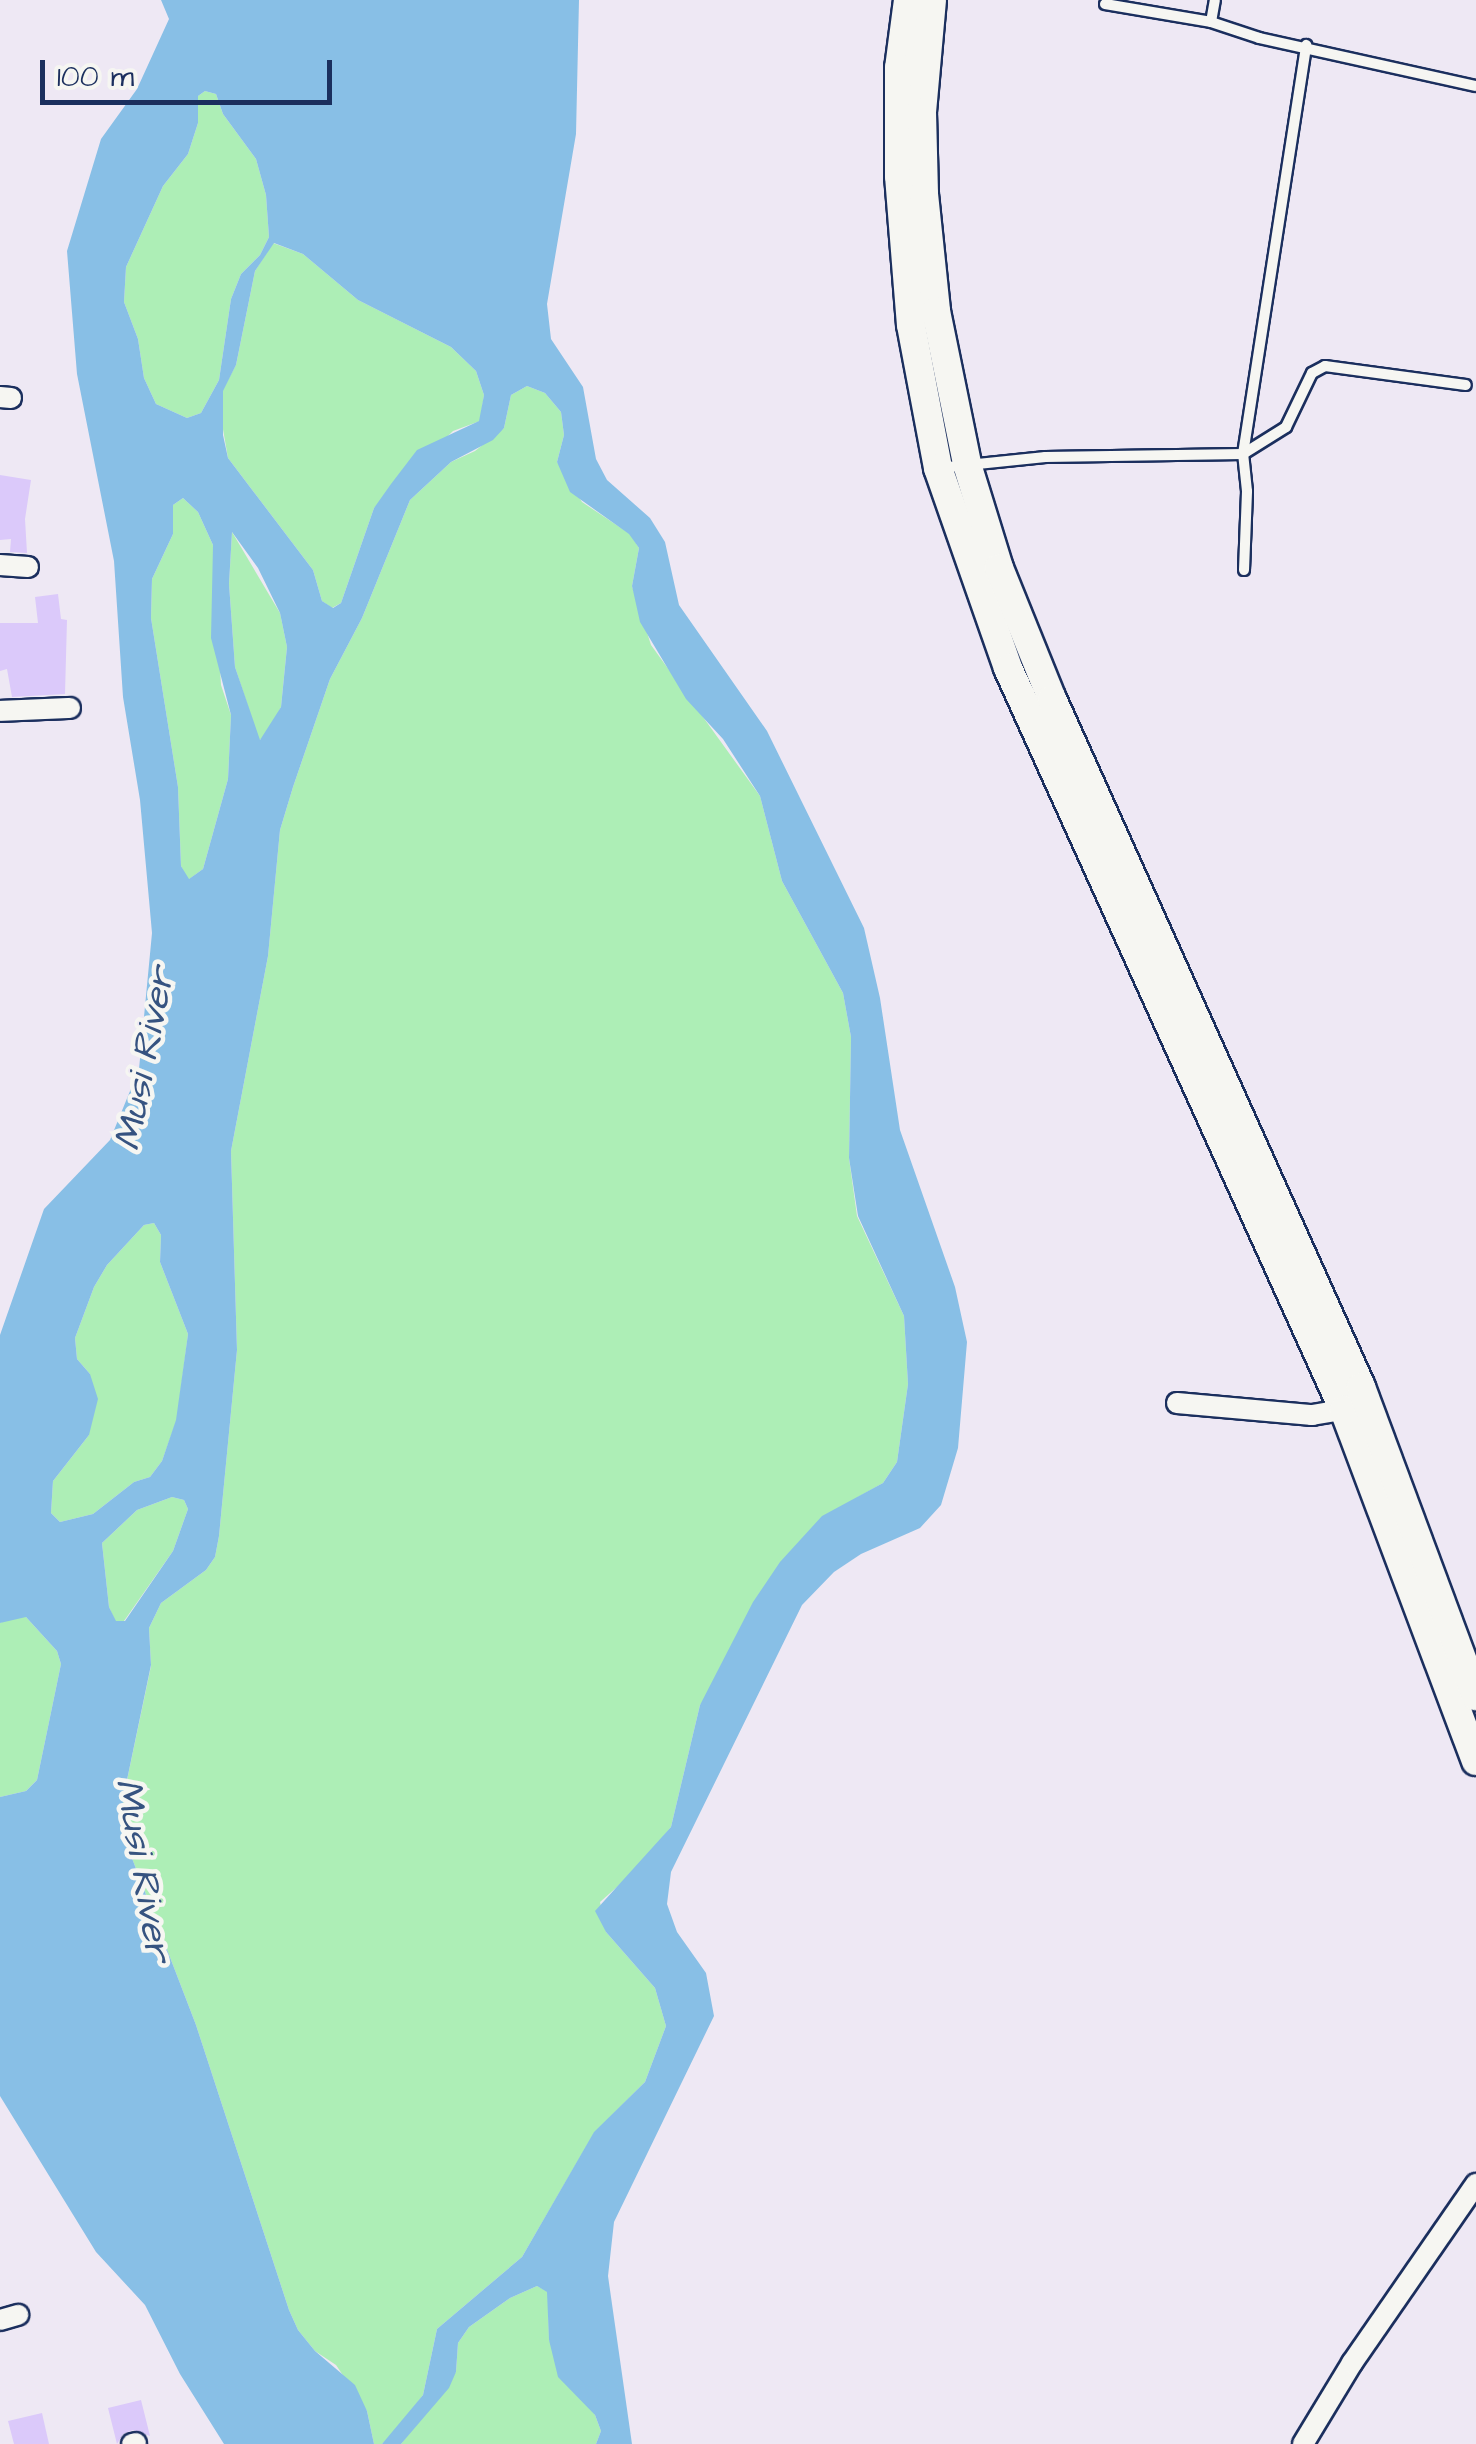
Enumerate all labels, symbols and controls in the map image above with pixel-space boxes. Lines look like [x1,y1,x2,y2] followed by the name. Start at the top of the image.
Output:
[45,40,338,102] scale bar
[57,56,134,98] text: 100 m
[106,964,186,1154] water label: Musi River
[103,1775,181,1965] water label: Musi River

